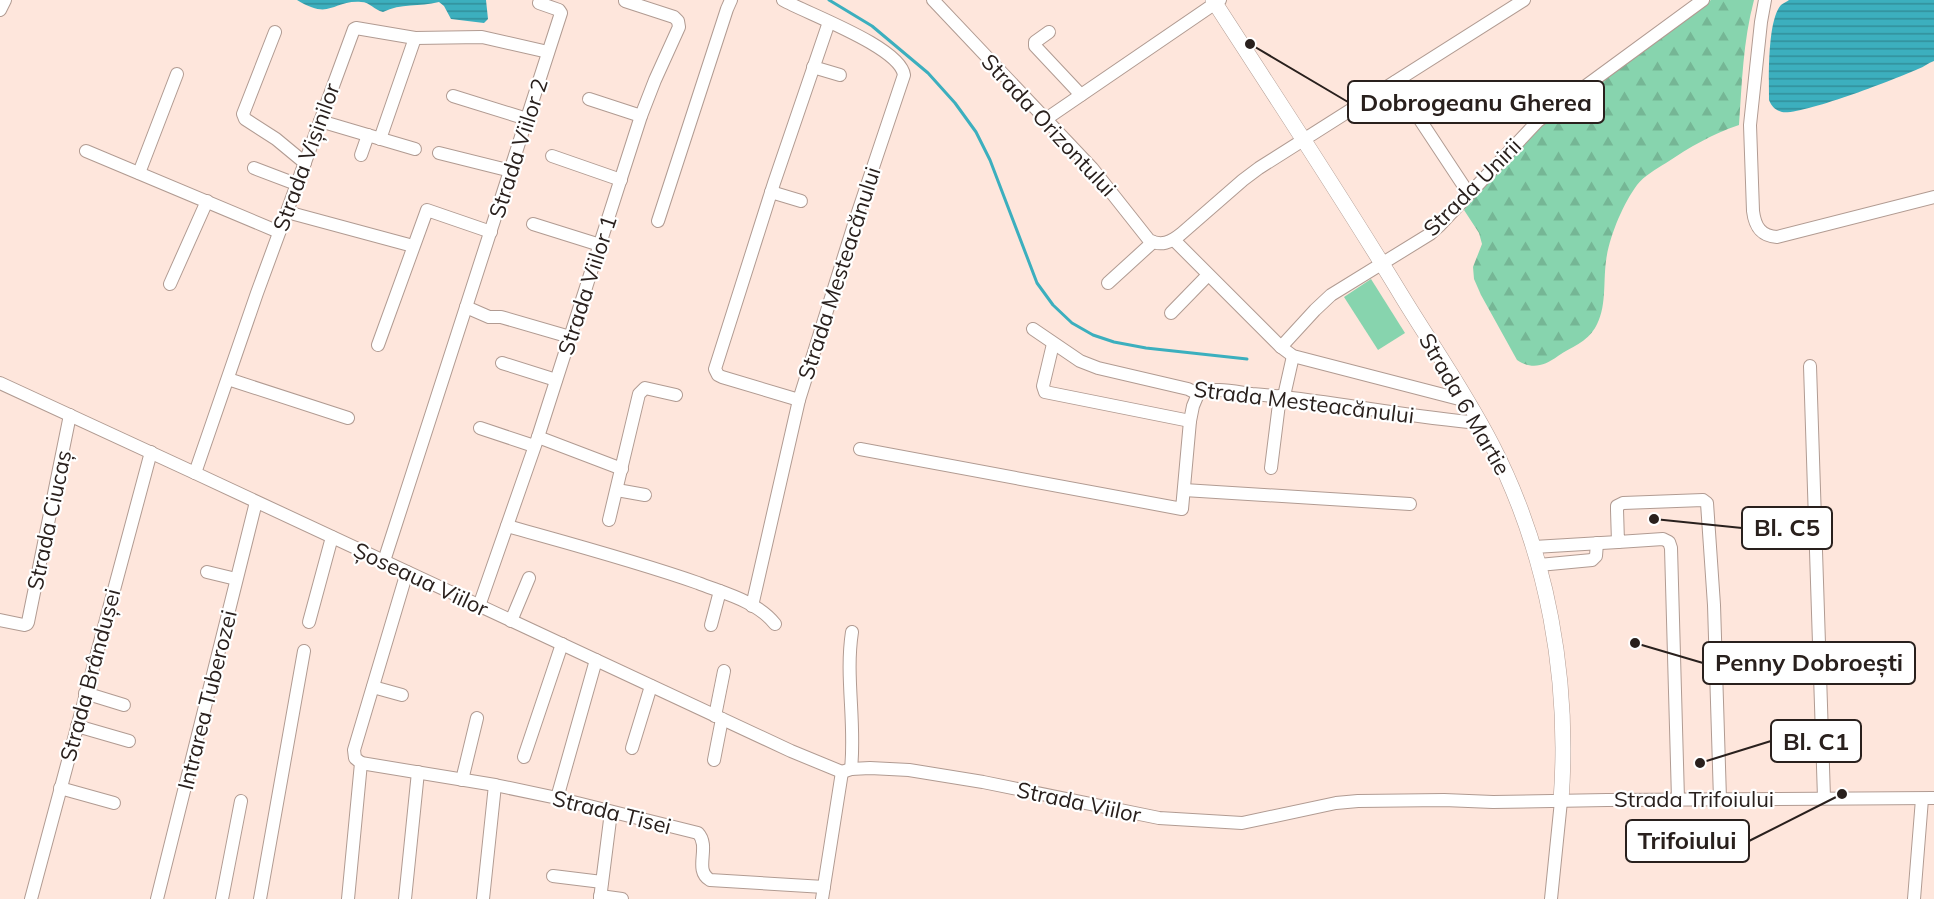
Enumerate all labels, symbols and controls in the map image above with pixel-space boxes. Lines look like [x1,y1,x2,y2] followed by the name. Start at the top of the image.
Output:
[976,48,1122,202] street label: Strada Orizontului
[482,75,554,221] street label: Strada Viilor 2
[266,79,346,235] street label: Strada Vișinilor
[1348,81,1604,123] callout: Dobrogeanu Gherea
[1360,87,1592,117] text: Dobrogeanu Gherea
[1417,132,1527,242] street label: Strada Unirii
[791,163,887,383] street label: Strada Mesteacănului
[551,212,623,358] street label: Strada Viilor 1
[1413,328,1517,480] street label: Strada 6 Martie
[1192,375,1416,429] street label: Strada Mesteacănului
[20,447,78,593] street label: Strada Ciucaș
[1742,507,1832,549] callout: Bl. C5
[1754,512,1820,542] text: Bl. C5
[349,536,493,622] street label: Șoseaua Viilor
[53,586,127,764] street label: Strada Brândușei
[171,607,243,793] street label: Intrarea Tuberozei
[1703,642,1915,684] callout: Penny Dobroești
[1715,647,1903,678] text: Penny Dobroești
[1771,720,1861,762] callout: Bl. C1
[1783,726,1849,756] text: Bl. C1
[1014,775,1144,829] street label: Strada Viilor
[550,784,674,840] street label: Strada Tisei
[1614,785,1774,813] street label: Strada Trifoiului
[1626,820,1749,862] callout: Trifoiului
[1638,825,1736,855] text: Trifoiului

